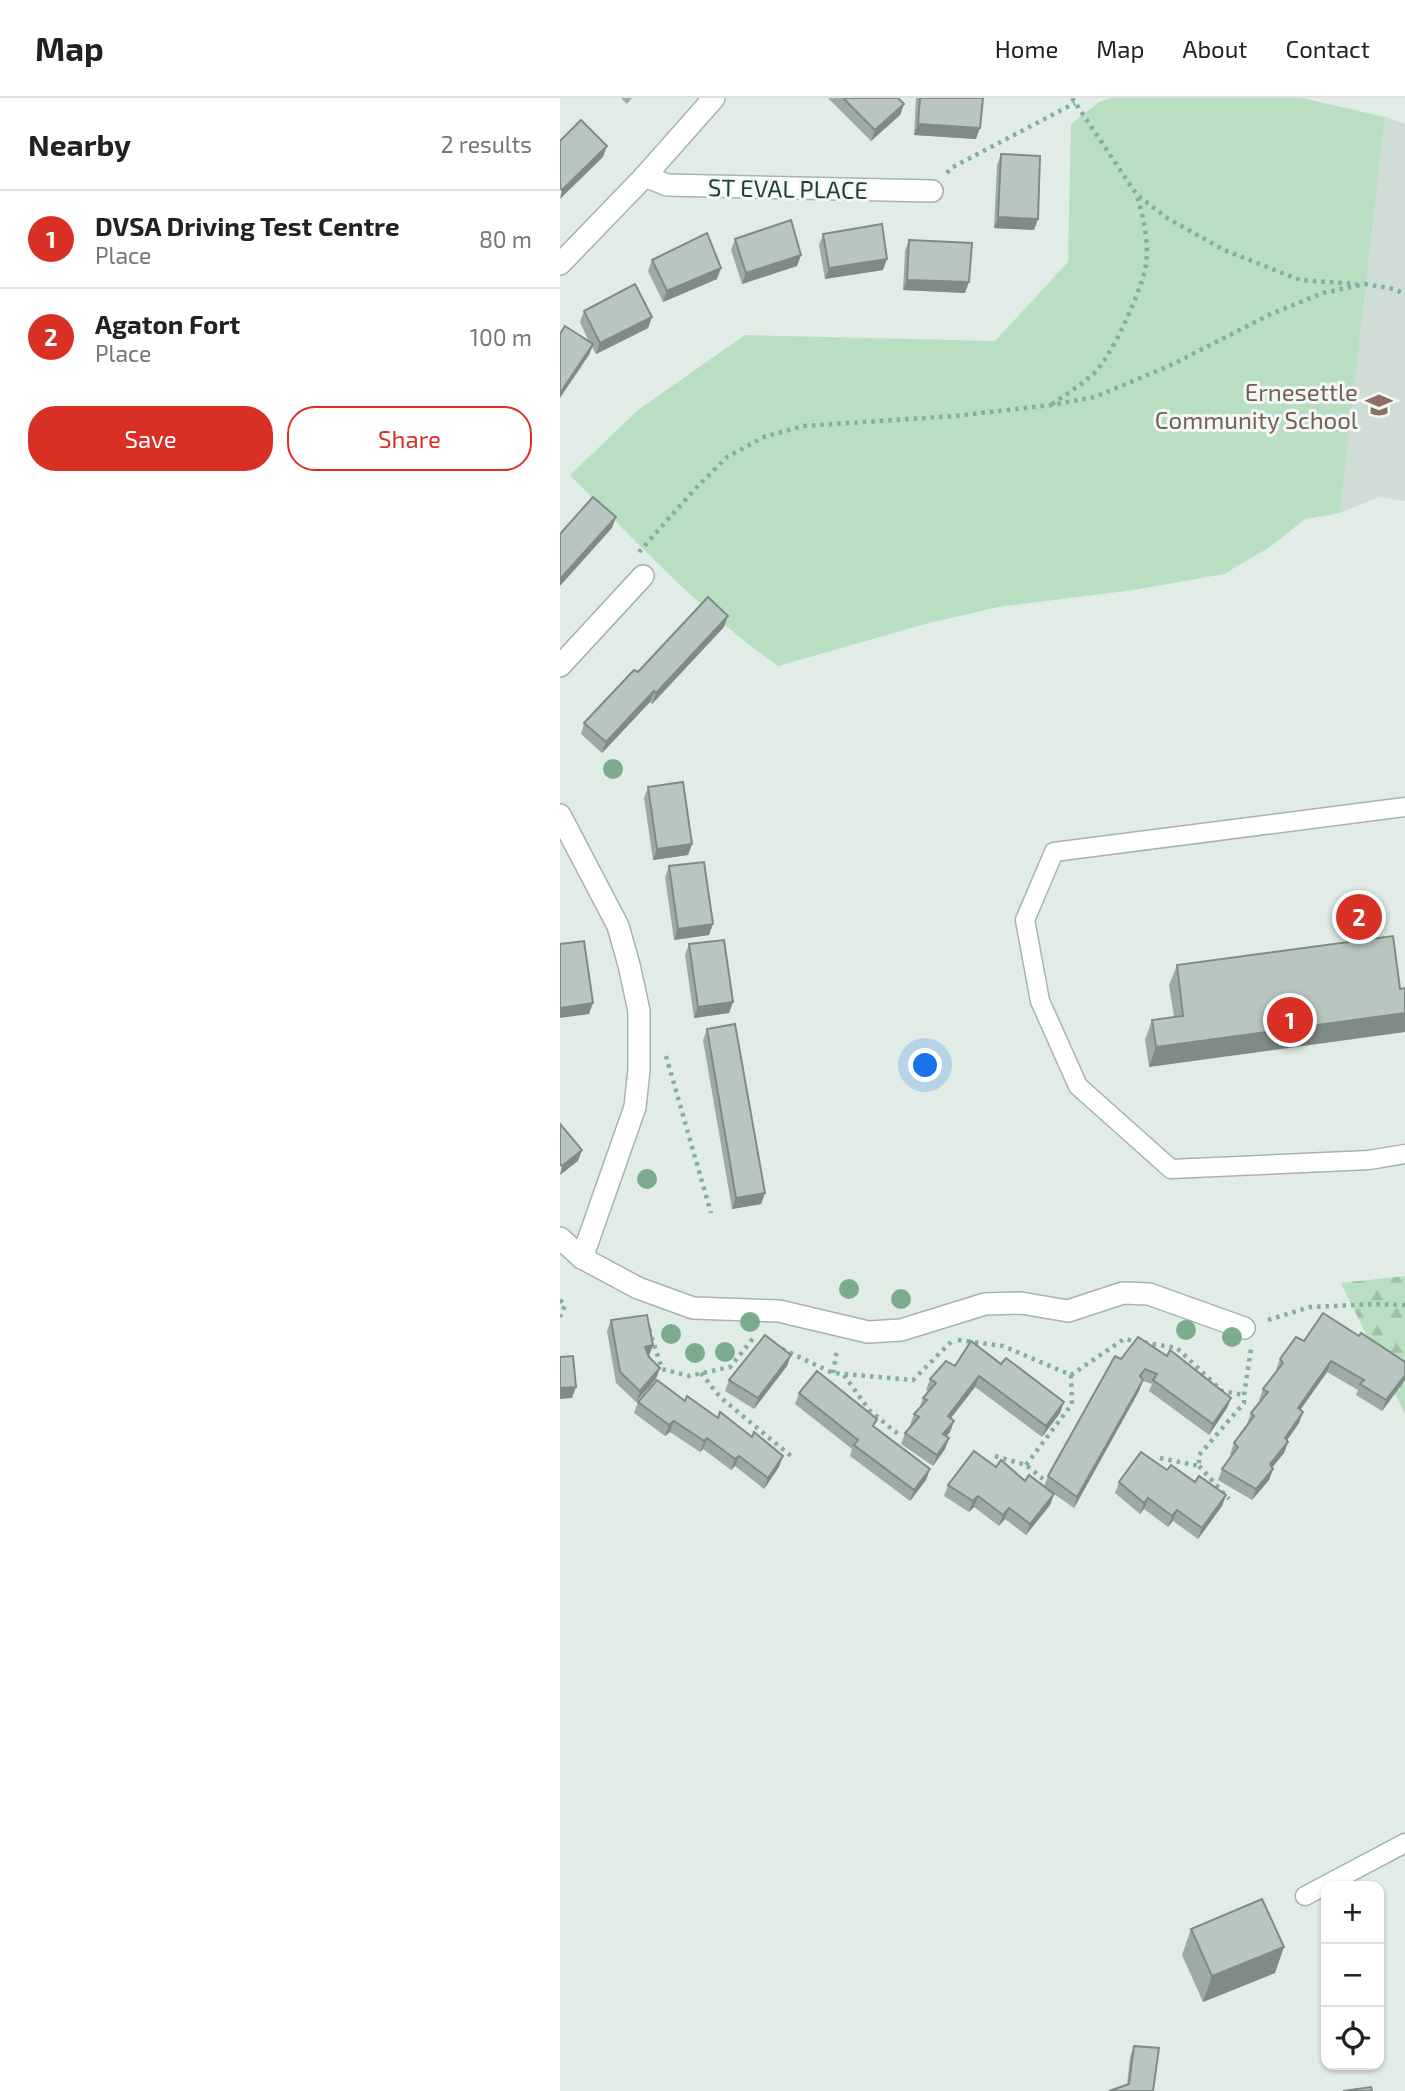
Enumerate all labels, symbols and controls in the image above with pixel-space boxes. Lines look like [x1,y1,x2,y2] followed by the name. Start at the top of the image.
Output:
[35,28,104,68] text: Map
[995,34,1058,63] text: Home
[1096,34,1144,63] text: Map
[1182,34,1248,63] text: About
[1286,34,1370,63] text: Contact
[28,126,131,162] text: Nearby
[441,130,532,158] text: 2 results
[708,172,868,204] street label: ST EVAL PLACE
[95,210,400,241] text: DVSA Driving Test Centre
[46,225,56,253] text: 1
[479,225,532,253] text: 80 m
[95,241,151,269] text: Place
[95,308,240,339] text: Agaton Fort
[44,323,58,351] text: 2
[470,323,532,351] text: 100 m
[95,339,151,367] text: Place
[1155,377,1358,434] place label: Ernesettle Community School
[1364,390,1394,420] school or university icon: Ernesettle Community School
[28,406,273,471] button: Save
[287,406,532,471] button: Share
[1336,891,1382,943] pin: 2
[1267,994,1313,1046] pin: 1
[908,1048,942,1082] your location
[1321,1881,1384,2070] map controls
[1321,1881,1384,1944] button: +
[1321,1944,1384,2007] button: −
[1321,2007,1384,2070] button: locate

